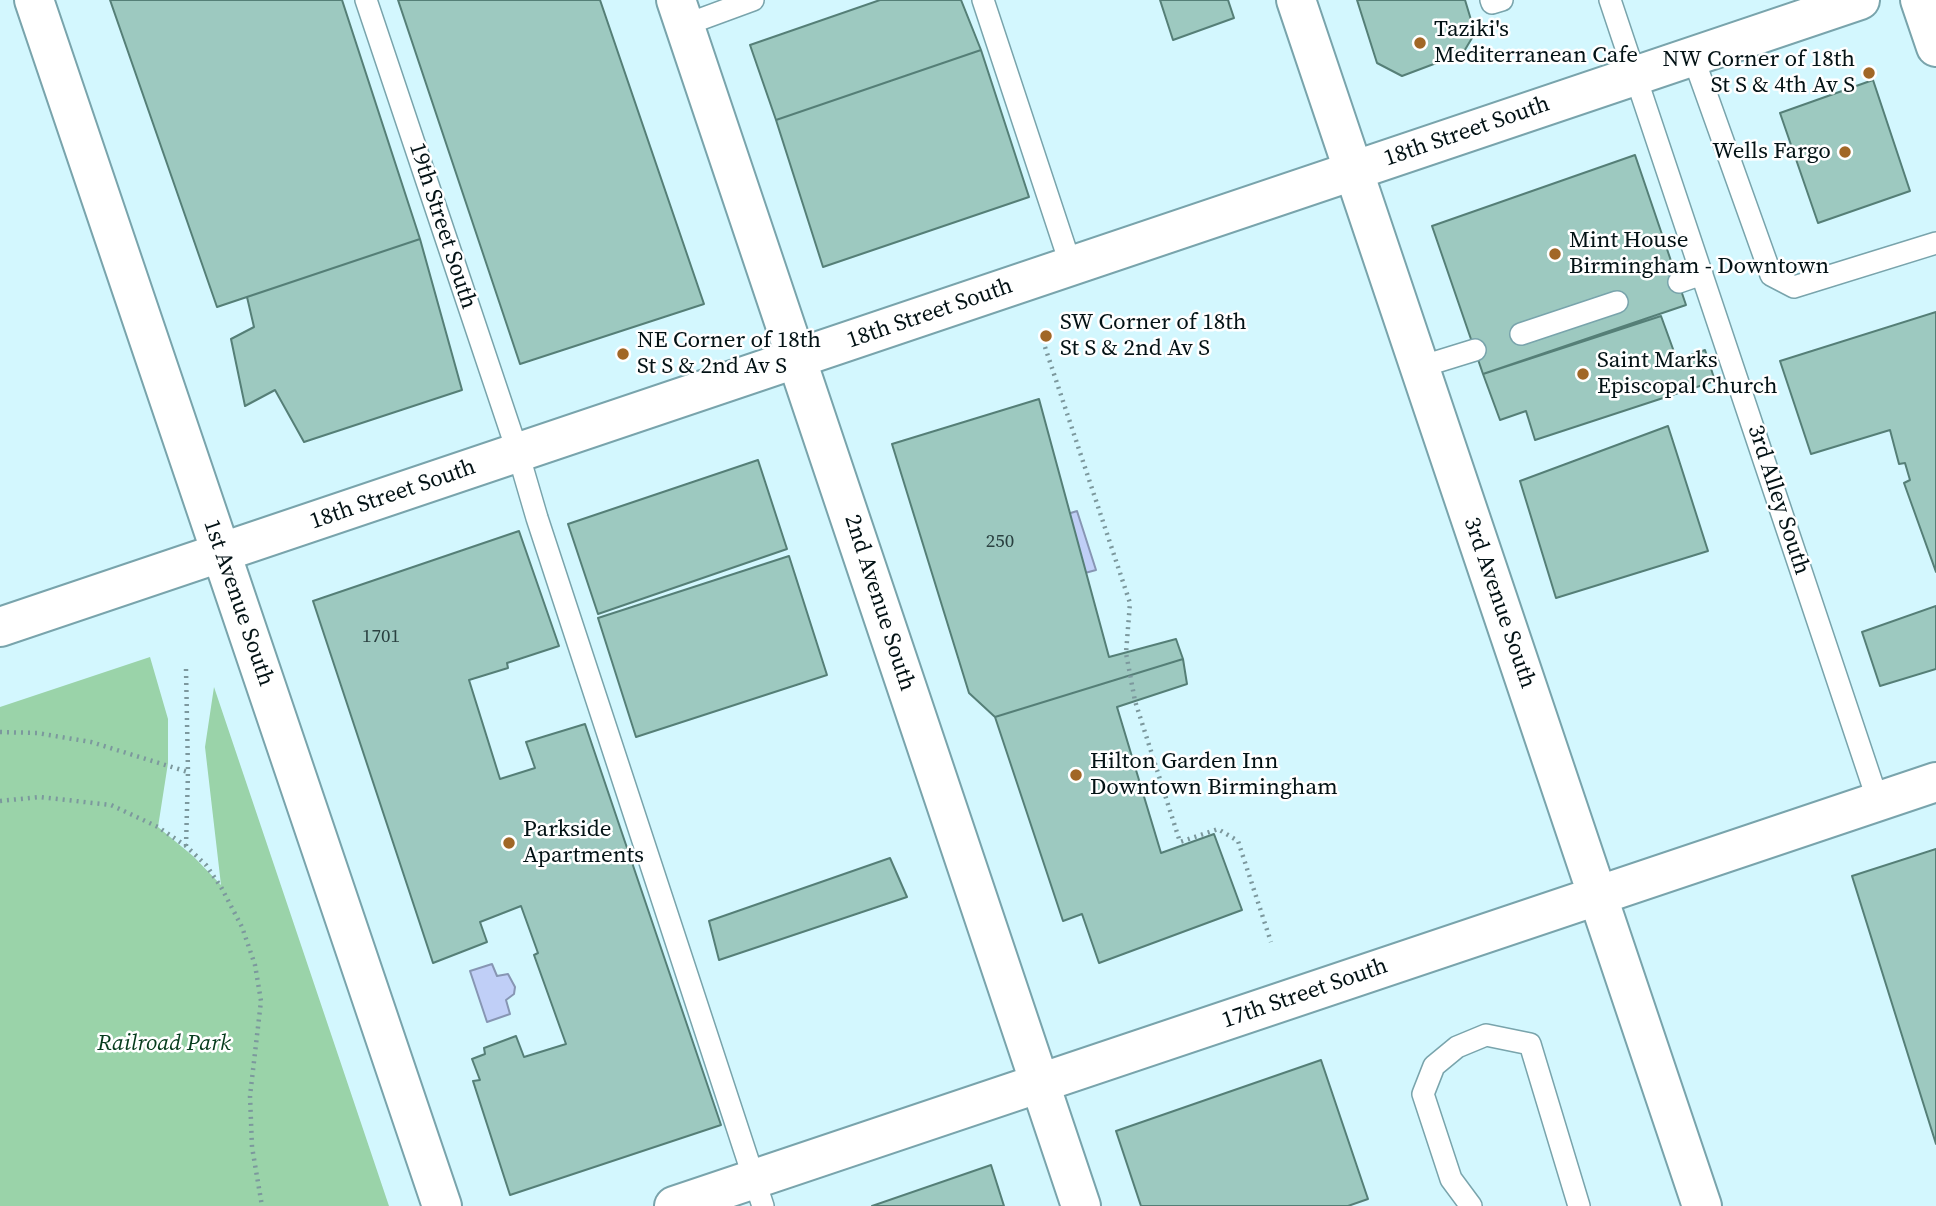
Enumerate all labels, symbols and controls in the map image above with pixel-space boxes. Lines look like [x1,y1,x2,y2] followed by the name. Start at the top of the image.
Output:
[1434,16,1638,70] place label: Taziki's Mediterranean Cafe
[1412,35,1428,51] marker: Taziki's Mediterranean Cafe
[1663,46,1855,100] place label: NW Corner of 18th St S & 4th Av S
[1861,65,1877,81] marker: NW Corner of 18th St S & 4th Av S
[1381,91,1553,173] street label: 18th Street South
[1712,138,1831,166] place label: Wells Fargo
[402,139,482,313] street label: 19th Street South
[1837,144,1853,160] marker: Wells Fargo
[1569,227,1829,281] place label: Mint House Birmingham - Downtown
[1547,246,1563,262] marker: Mint House Birmingham - Downtown
[844,273,1016,355] street label: 18th Street South
[1060,309,1247,363] place label: SW Corner of 18th St S & 2nd Av S
[637,327,821,381] place label: NE Corner of 18th St S & 2nd Av S
[1038,328,1054,344] marker: SW Corner of 18th St S & 2nd Av S
[615,346,631,362] marker: NE Corner of 18th St S & 2nd Av S
[1597,347,1778,401] place label: Saint Marks Episcopal Church
[1575,366,1591,382] marker: Saint Marks Episcopal Church
[1741,422,1815,578] street label: 3rd Alley South
[307,454,479,536] street label: 18th Street South
[838,511,920,695] street label: 2nd Avenue South
[1457,514,1541,692] street label: 3rd Avenue South
[197,516,279,690] street label: 1st Avenue South
[986,531,1014,553] house number: 250
[362,626,400,648] house number: 1701
[1090,748,1338,802] place label: Hilton Garden Inn Downtown Birmingham
[1068,767,1084,783] marker: Hilton Garden Inn Downtown Birmingham
[523,816,644,870] place label: Parkside Apartments
[501,835,517,851] marker: Parkside Apartments
[1219,953,1391,1035] street label: 17th Street South
[97,1030,231,1058] park label: Railroad Park

